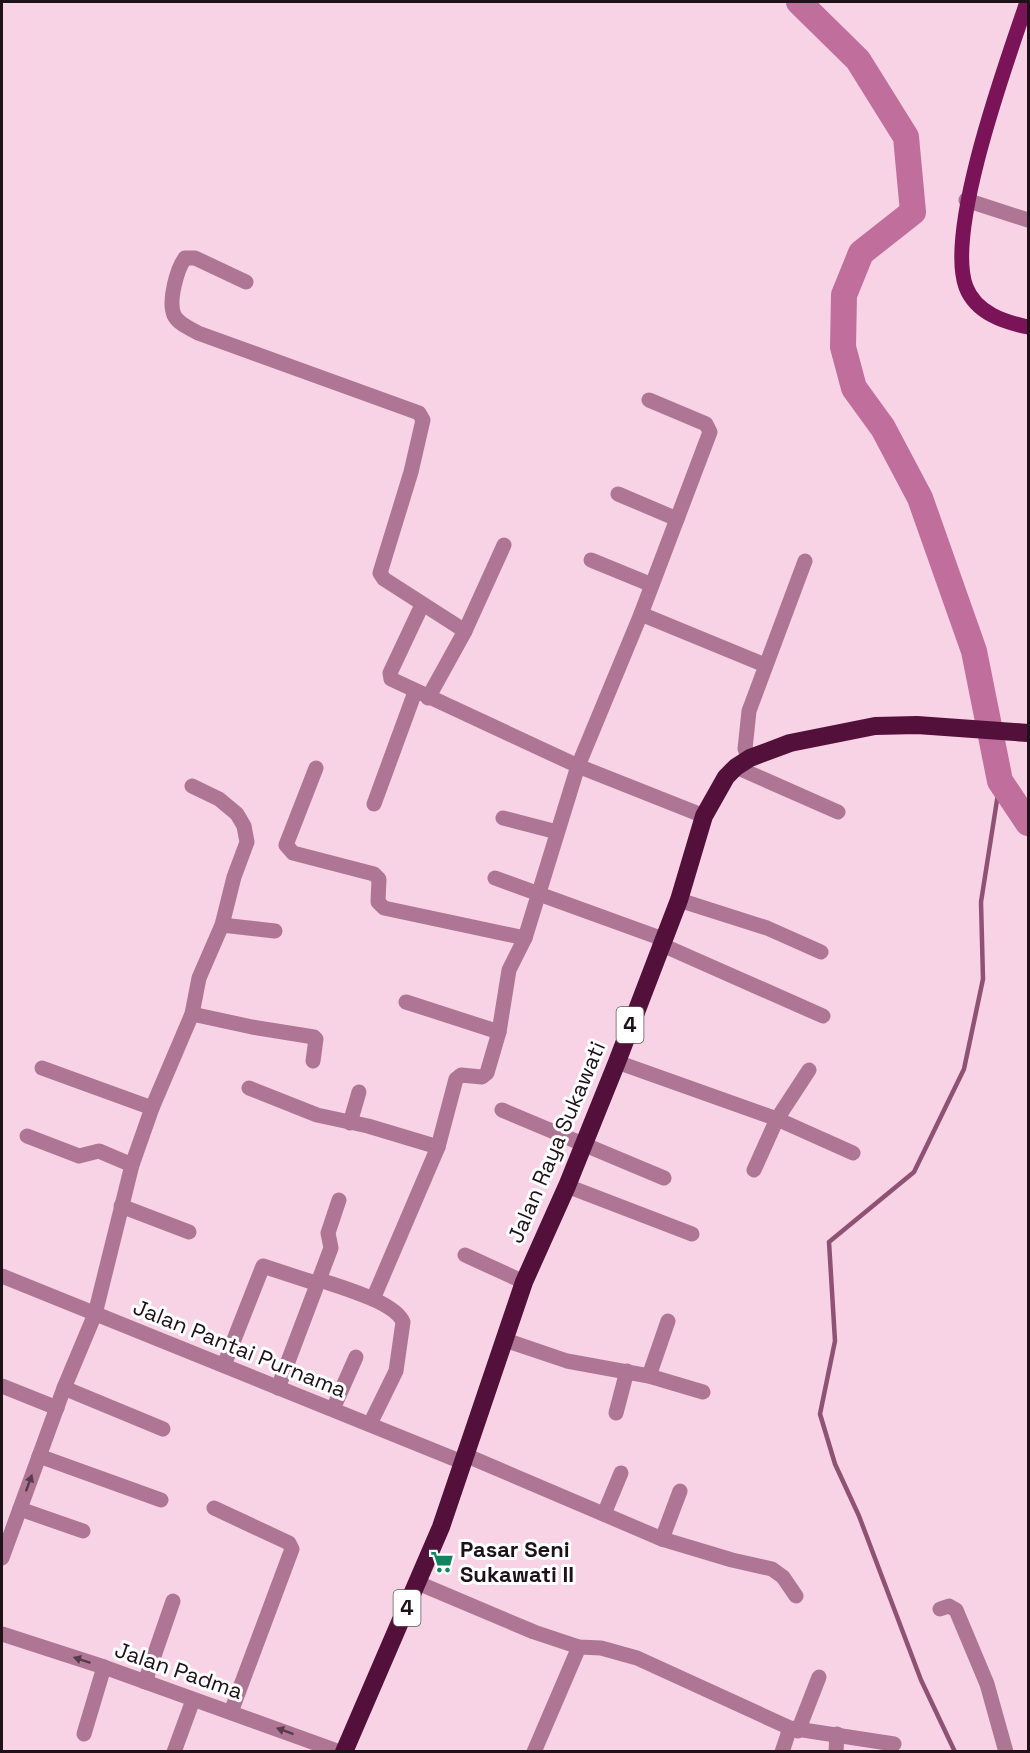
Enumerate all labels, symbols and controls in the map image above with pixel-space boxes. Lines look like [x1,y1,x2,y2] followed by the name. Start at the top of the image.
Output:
[616,1007,644,1043] road number: 4
[501,1037,611,1247] street label: Jalan Raya Sukawati
[129,1292,351,1404] street label: Jalan Pantai Purnama
[25,1474,35,1492] one-way arrow
[460,1535,574,1588] place label: Pasar Seni Sukawati II
[429,1549,455,1575] supermarket icon: Pasar Seni Sukawati II
[394,1590,420,1626] road number: 4
[111,1635,247,1705] street label: Jalan Padma
[73,1655,91,1664] one-way arrow
[276,1726,294,1736] one-way arrow

